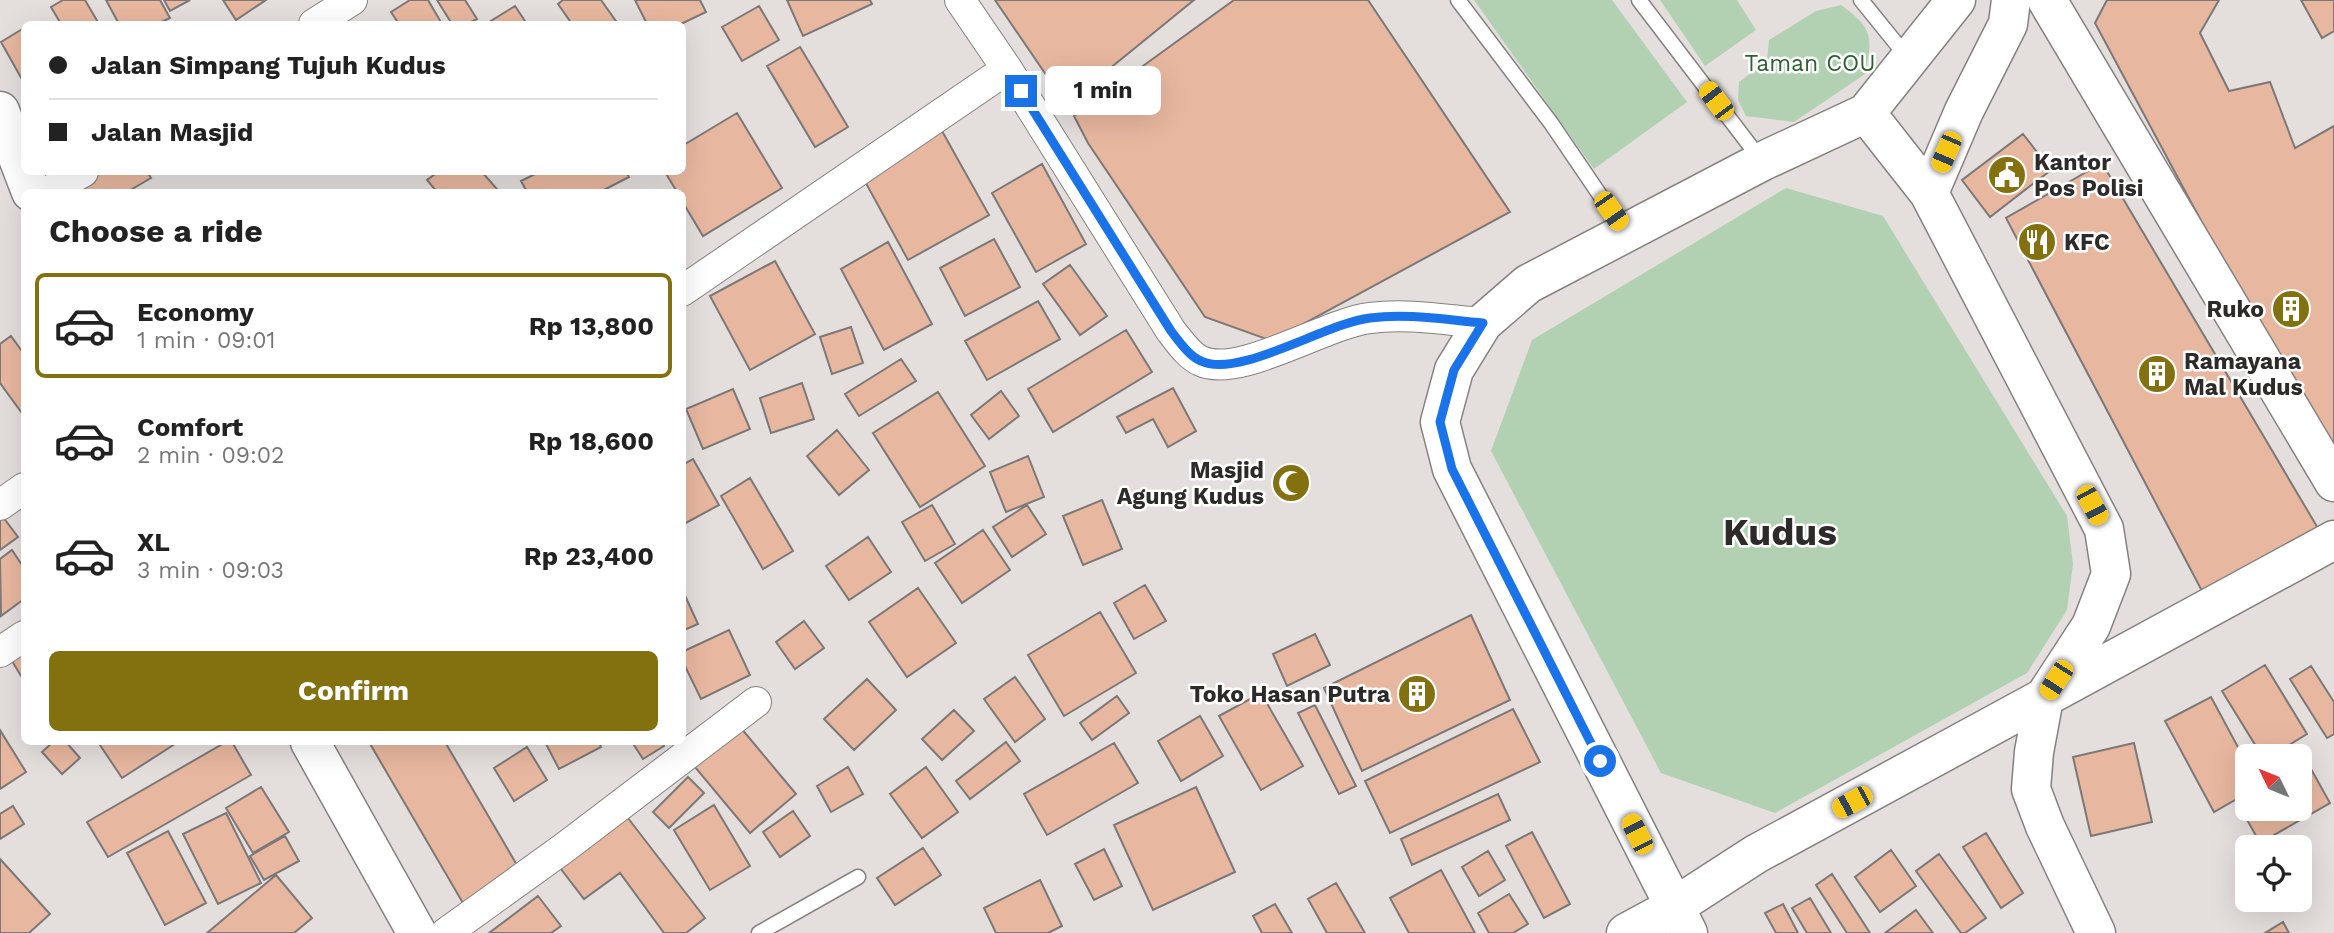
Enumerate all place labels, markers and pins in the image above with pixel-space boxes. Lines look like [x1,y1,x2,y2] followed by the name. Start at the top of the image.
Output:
[2034,149,2144,202] place label: Kantor Pos Polisi
[1986,154,2028,196] public building icon: Kantor Pos Polisi
[2016,221,2058,263] restaurant icon: KFC
[2064,229,2110,256] place label: KFC
[2270,288,2312,330] building icon: Ruko
[2207,296,2264,323] place label: Ruko
[2184,348,2303,401] place label: Ramayana Mal Kudus
[2136,353,2178,395] building icon: Ramayana Mal Kudus
[1117,457,1264,510] place label: Masjid Agung Kudus
[1270,462,1312,504] mosque icon: Masjid Agung Kudus
[1396,673,1438,715] building icon: Toko Hasan Putra
[1190,681,1391,708] place label: Toko Hasan Putra

